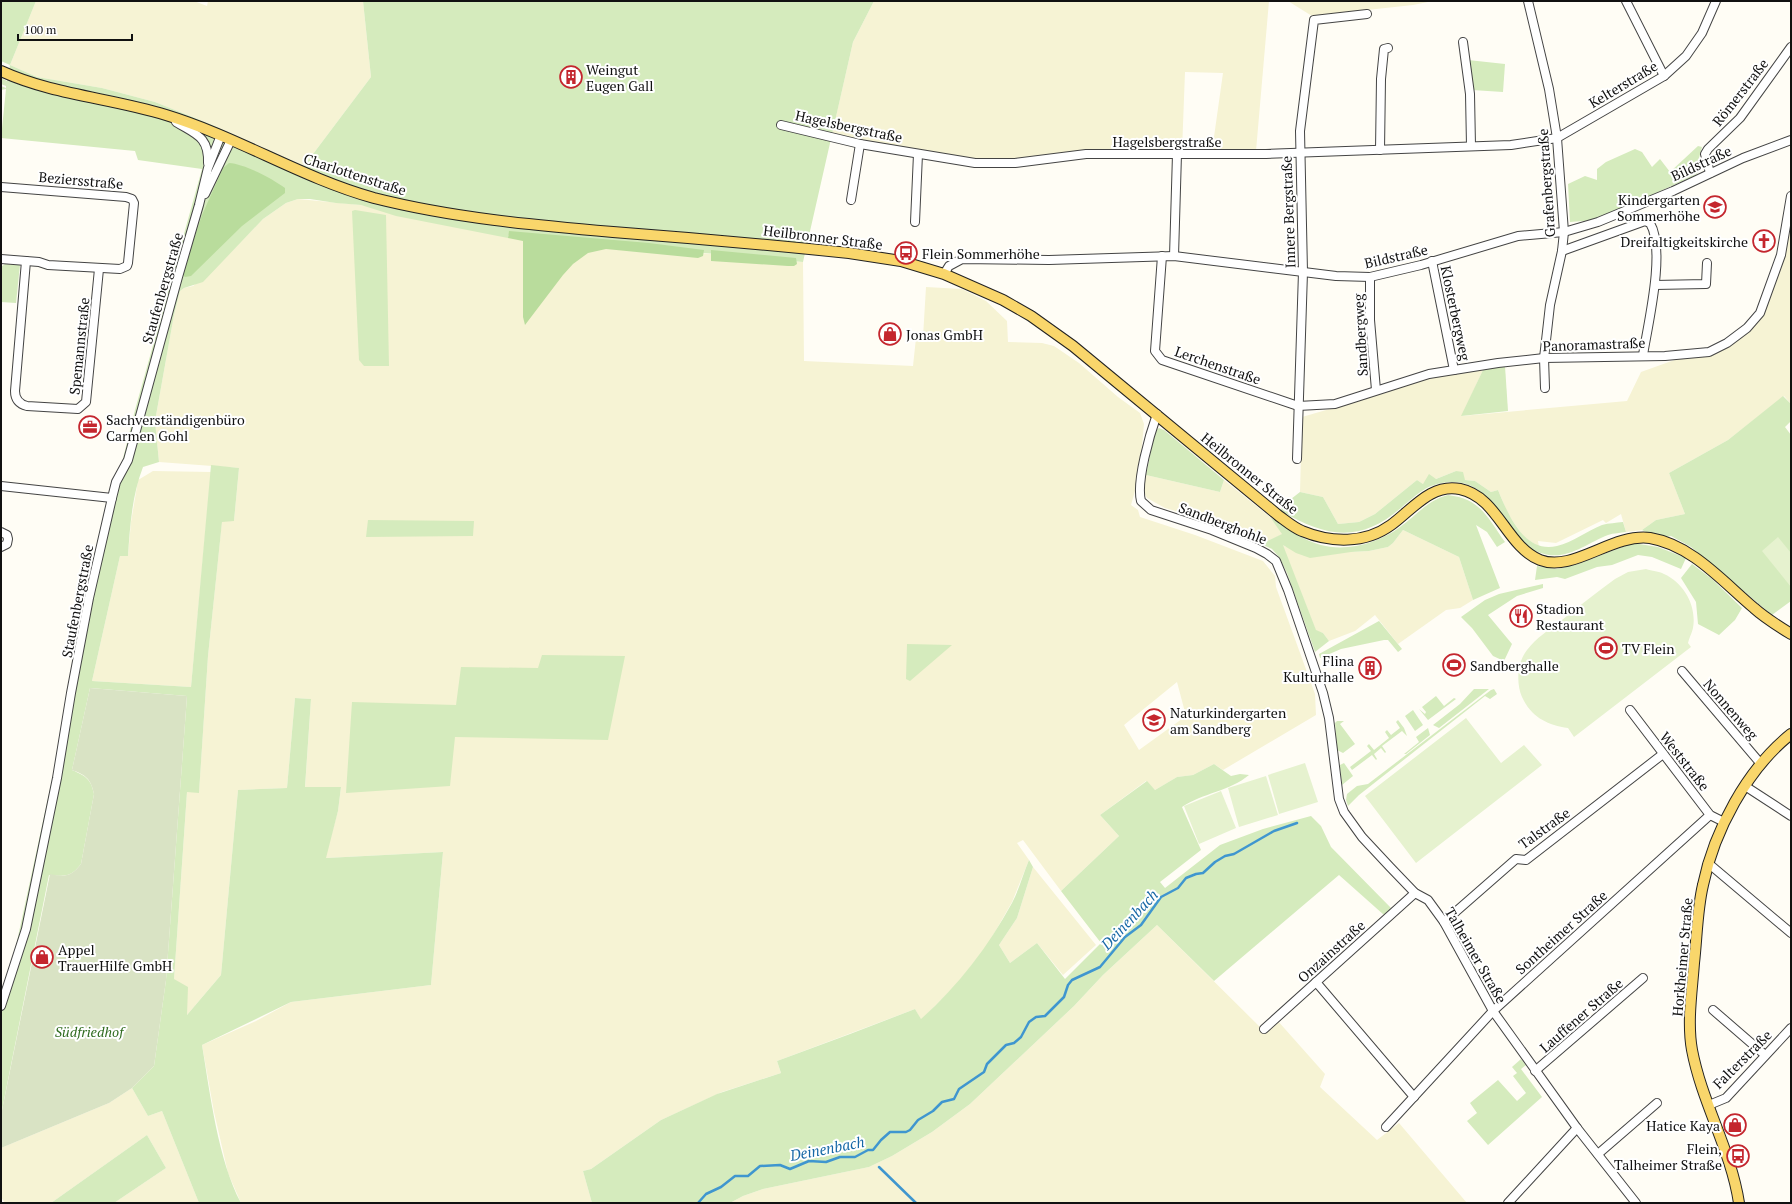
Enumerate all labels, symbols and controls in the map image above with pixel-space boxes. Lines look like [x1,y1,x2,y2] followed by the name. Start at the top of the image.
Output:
[18,16,132,42] scale bar
[24,22,57,37] text: 100 m
[1708,54,1772,130] street label: Römerstraße
[1585,56,1661,112] street label: Kelterstraße
[586,60,653,95] place label: Weingut Eugen Gall
[558,64,584,90] building icon: Weingut Eugen Gall
[794,105,904,147] street label: Hagelsbergstraße
[1533,128,1559,238] street label: Grafenbergstraße
[1112,132,1222,151] street label: Hagelsbergstraße
[1668,141,1734,185] street label: Bildstraße
[301,148,409,200] street label: Charlottenstraße
[1277,155,1299,269] street label: Innere Bergstraße
[38,167,124,193] street label: Beziersstraße
[1617,190,1701,225] place label: Kindergarten Sommerhöhe
[1702,194,1728,220] school or university icon: Kindergarten Sommerhöhe
[762,220,884,254] street label: Heilbronner Straße
[1751,228,1777,254] church icon: Dreifaltigkeitskirche
[137,230,187,346] street label: Staufenbergstraße
[1620,232,1748,251] place label: Dreifaltigkeitskirche
[1362,239,1430,273] street label: Bildstraße
[893,240,919,266] bus stop icon: Flein Sommerhöhe
[922,244,1040,263] place label: Flein Sommerhöhe
[1437,264,1475,363] street label: Klosterbergweg
[1348,293,1372,377] street label: Sandbergweg
[64,296,94,396] street label: Spemannstraße
[877,321,903,347] shop icon: Jonas GmbH
[906,325,983,344] place label: Jonas GmbH
[1542,333,1646,355] street label: Panoramastraße
[1172,341,1264,389] street label: Lerchenstraße
[106,410,245,445] place label: Sachverständigenbüro Carmen Gohl
[77,414,103,440] office icon: Sachverständigenbüro Carmen Gohl
[1197,428,1303,518] street label: Heilbronner Straße
[1176,497,1270,549] street label: Sandberghohle
[57,543,97,659] street label: Staufenbergstraße
[1536,599,1605,634] place label: Stadion Restaurant
[1508,603,1534,629] restaurant icon: Stadion Restaurant
[1593,635,1619,661] sports icon: TV Flein
[1622,639,1675,658] place label: TV Flein
[1283,651,1354,686] place label: Flina Kulturhalle
[1441,652,1467,678] sports icon: Sandberghalle
[1357,655,1383,681] building icon: Flina Kulturhalle
[1470,656,1559,675] place label: Sandberghalle
[1699,675,1763,744] street label: Nonnenweg
[1170,703,1287,738] place label: Naturkindergarten am Sandberg
[1141,707,1167,733] school or university icon: Naturkindergarten am Sandberg
[1656,728,1714,794] street label: Weststraße
[1514,803,1574,853] street label: Talstraße
[1095,885,1162,954] water label: Deinenbach
[1511,886,1611,978] street label: Sontheimer Straße
[1667,897,1697,1017] street label: Horkheimer Straße
[1441,903,1511,1007] street label: Talheimer Straße
[1293,916,1369,986] street label: Onzainstraße
[58,940,172,975] place label: Appel TrauerHilfe GmbH
[29,944,55,970] shop icon: Appel TrauerHilfe GmbH
[1535,974,1627,1056] street label: Lauffener Straße
[55,1022,126,1041] park label: Südfriedhof
[1708,1025,1776,1093] street label: Falterstraße
[1722,1112,1748,1138] shop icon: Hatice Kaya
[1646,1116,1720,1135] place label: Hatice Kaya
[787,1131,866,1165] water label: Deinenbach
[1614,1139,1722,1174] place label: Flein, Talheimer Straße
[1725,1143,1751,1169] bus stop icon: Flein, Talheimer Straße

